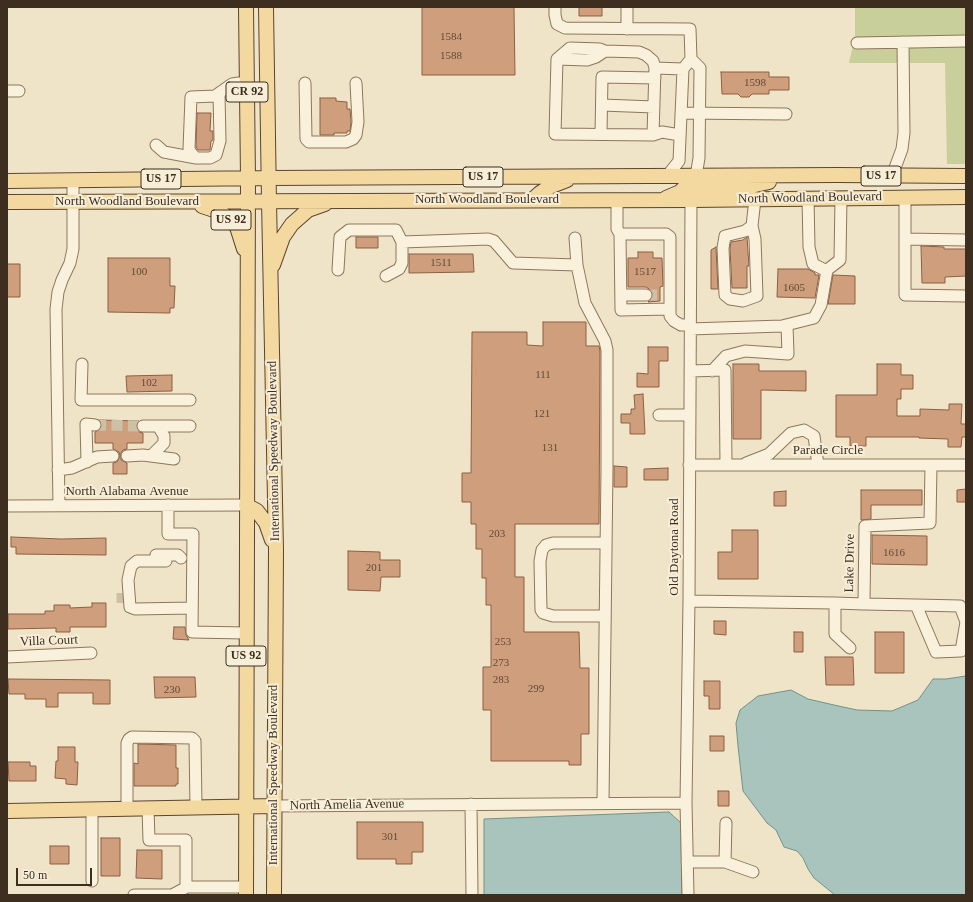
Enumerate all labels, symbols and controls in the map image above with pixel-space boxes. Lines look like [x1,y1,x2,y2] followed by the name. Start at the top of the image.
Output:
[440,30,462,44] house number: 1584
[440,49,462,63] house number: 1588
[744,76,766,90] house number: 1598
[226,82,268,102] road number: CR 92
[861,166,901,186] road number: US 17
[463,167,503,187] road number: US 17
[141,169,181,189] road number: US 17
[738,189,882,207] street label: North Woodland Boulevard
[415,192,559,208] street label: North Woodland Boulevard
[55,194,199,210] street label: North Woodland Boulevard
[211,210,251,230] road number: US 92
[430,256,452,270] house number: 1511
[131,265,147,279] house number: 100
[634,265,656,279] house number: 1517
[783,281,805,295] house number: 1605
[265,361,283,541] street label: International Speedway Boulevard
[535,368,551,382] house number: 111
[141,376,157,390] house number: 102
[534,407,550,421] house number: 121
[542,441,558,455] house number: 131
[793,443,863,459] street label: Parade Circle
[65,484,189,500] street label: North Alabama Avenue
[667,498,683,596] street label: Old Daytona Road
[489,527,505,541] house number: 203
[842,533,858,593] street label: Lake Drive
[883,546,905,560] house number: 1616
[366,561,382,575] house number: 201
[20,632,78,650] street label: Villa Court
[495,635,511,649] house number: 253
[226,646,266,666] road number: US 92
[493,656,509,670] house number: 273
[493,673,509,687] house number: 283
[528,682,544,696] house number: 299
[164,683,180,697] house number: 230
[266,685,282,865] street label: International Speedway Boulevard
[290,796,404,814] street label: North Amelia Avenue
[382,830,398,844] house number: 301
[18,860,94,886] scale bar
[23,868,47,882] text: 50 m

